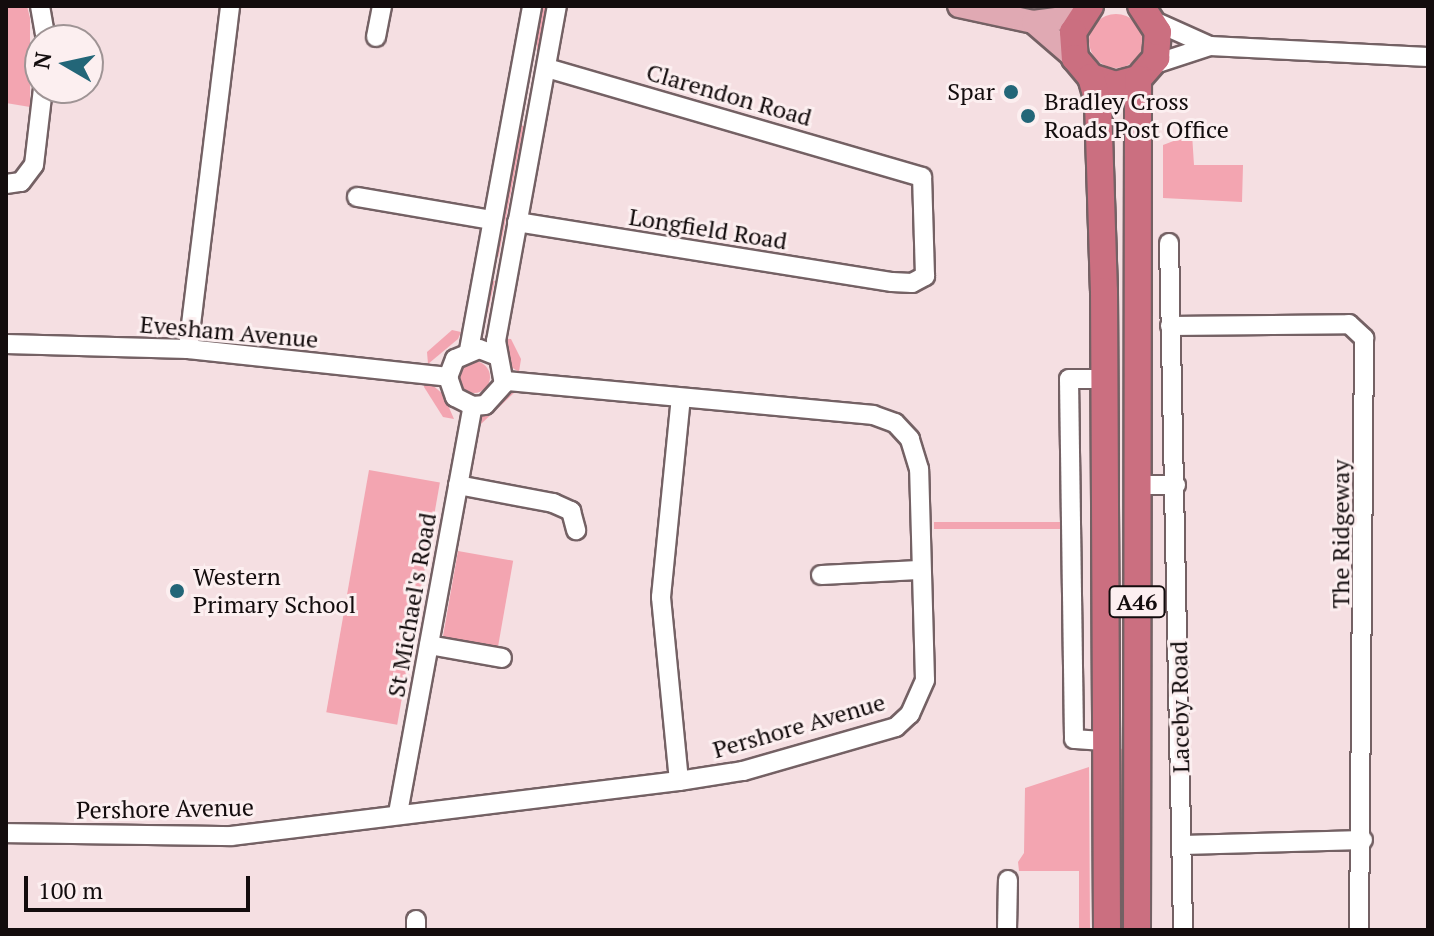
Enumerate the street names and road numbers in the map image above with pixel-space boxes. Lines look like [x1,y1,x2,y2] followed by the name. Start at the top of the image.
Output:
[643,58,815,132] street label: Clarendon Road
[627,202,789,256] street label: Longfield Road
[138,310,320,354] street label: Evesham Avenue
[1327,459,1355,609] street label: The Ridgeway
[382,511,442,699] street label: St Michael's Road
[1107,584,1167,620] road number: A46
[1164,641,1196,773] street label: Laceby Road
[709,688,889,764] street label: Pershore Avenue
[76,793,254,825] street label: Pershore Avenue

